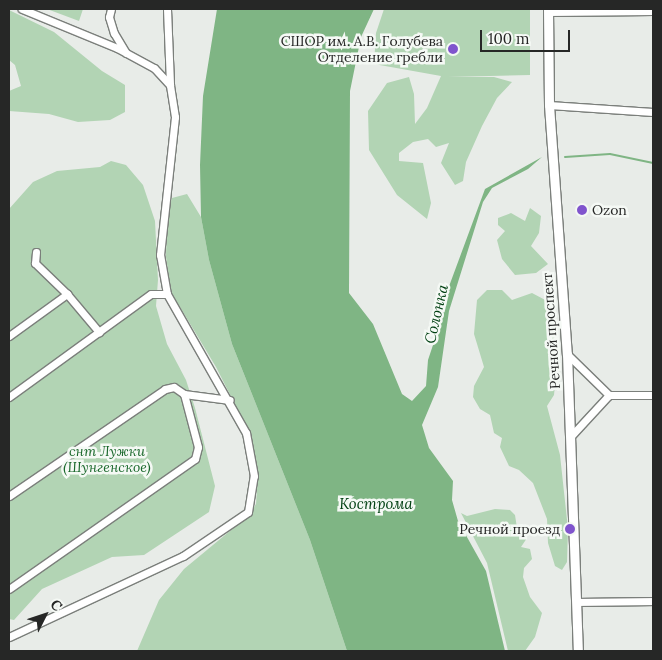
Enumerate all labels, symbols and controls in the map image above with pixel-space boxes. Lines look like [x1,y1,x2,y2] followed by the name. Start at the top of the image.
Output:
[482,20,572,52] scale bar
[488,29,529,48] text: 100 m
[281,33,443,65] place label: СШОР им. А.В. Голубева Отделение гребли
[447,43,459,55] marker: СШОР им. А.В. Голубева Отделение гребли
[592,202,627,218] place label: Ozon
[576,204,588,216] marker: Ozon
[539,272,563,390] street label: Речной проспект
[420,283,452,345] water label: Солонка
[63,443,151,476] park label: снт Лужки (Шунгенское)
[339,495,413,513] water label: Кострома
[459,521,560,537] place label: Речной проезд
[564,523,576,535] marker: Речной проезд
[20,590,70,640] north arrow
[46,596,66,615] text: С

